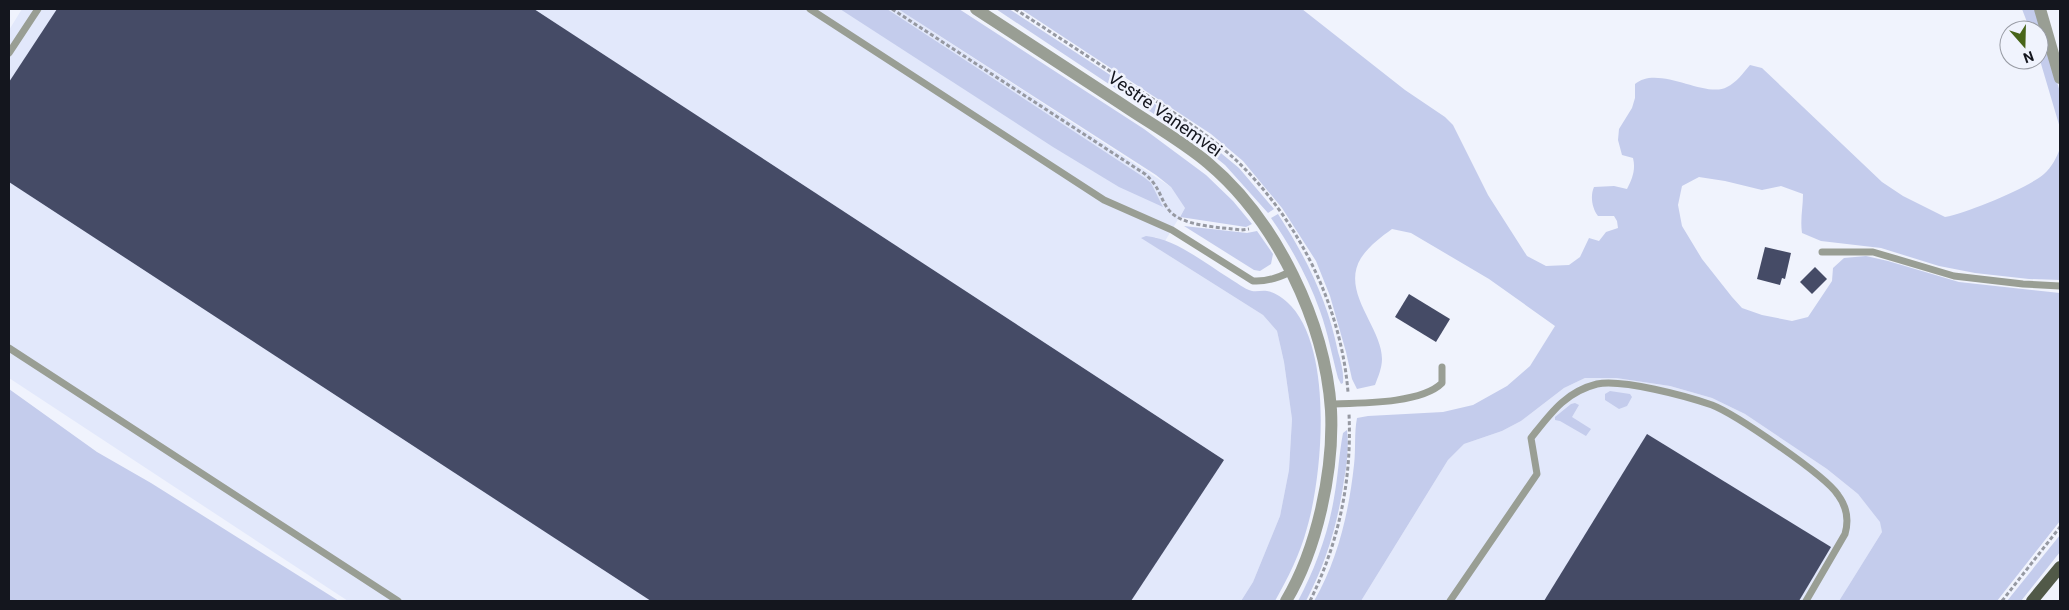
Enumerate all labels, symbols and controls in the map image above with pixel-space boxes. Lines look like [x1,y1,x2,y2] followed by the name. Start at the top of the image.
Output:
[1999,20,2049,70] north arrow
[2021,48,2036,66] text: N
[1104,66,1226,161] street label: Vestre Vanemvei

